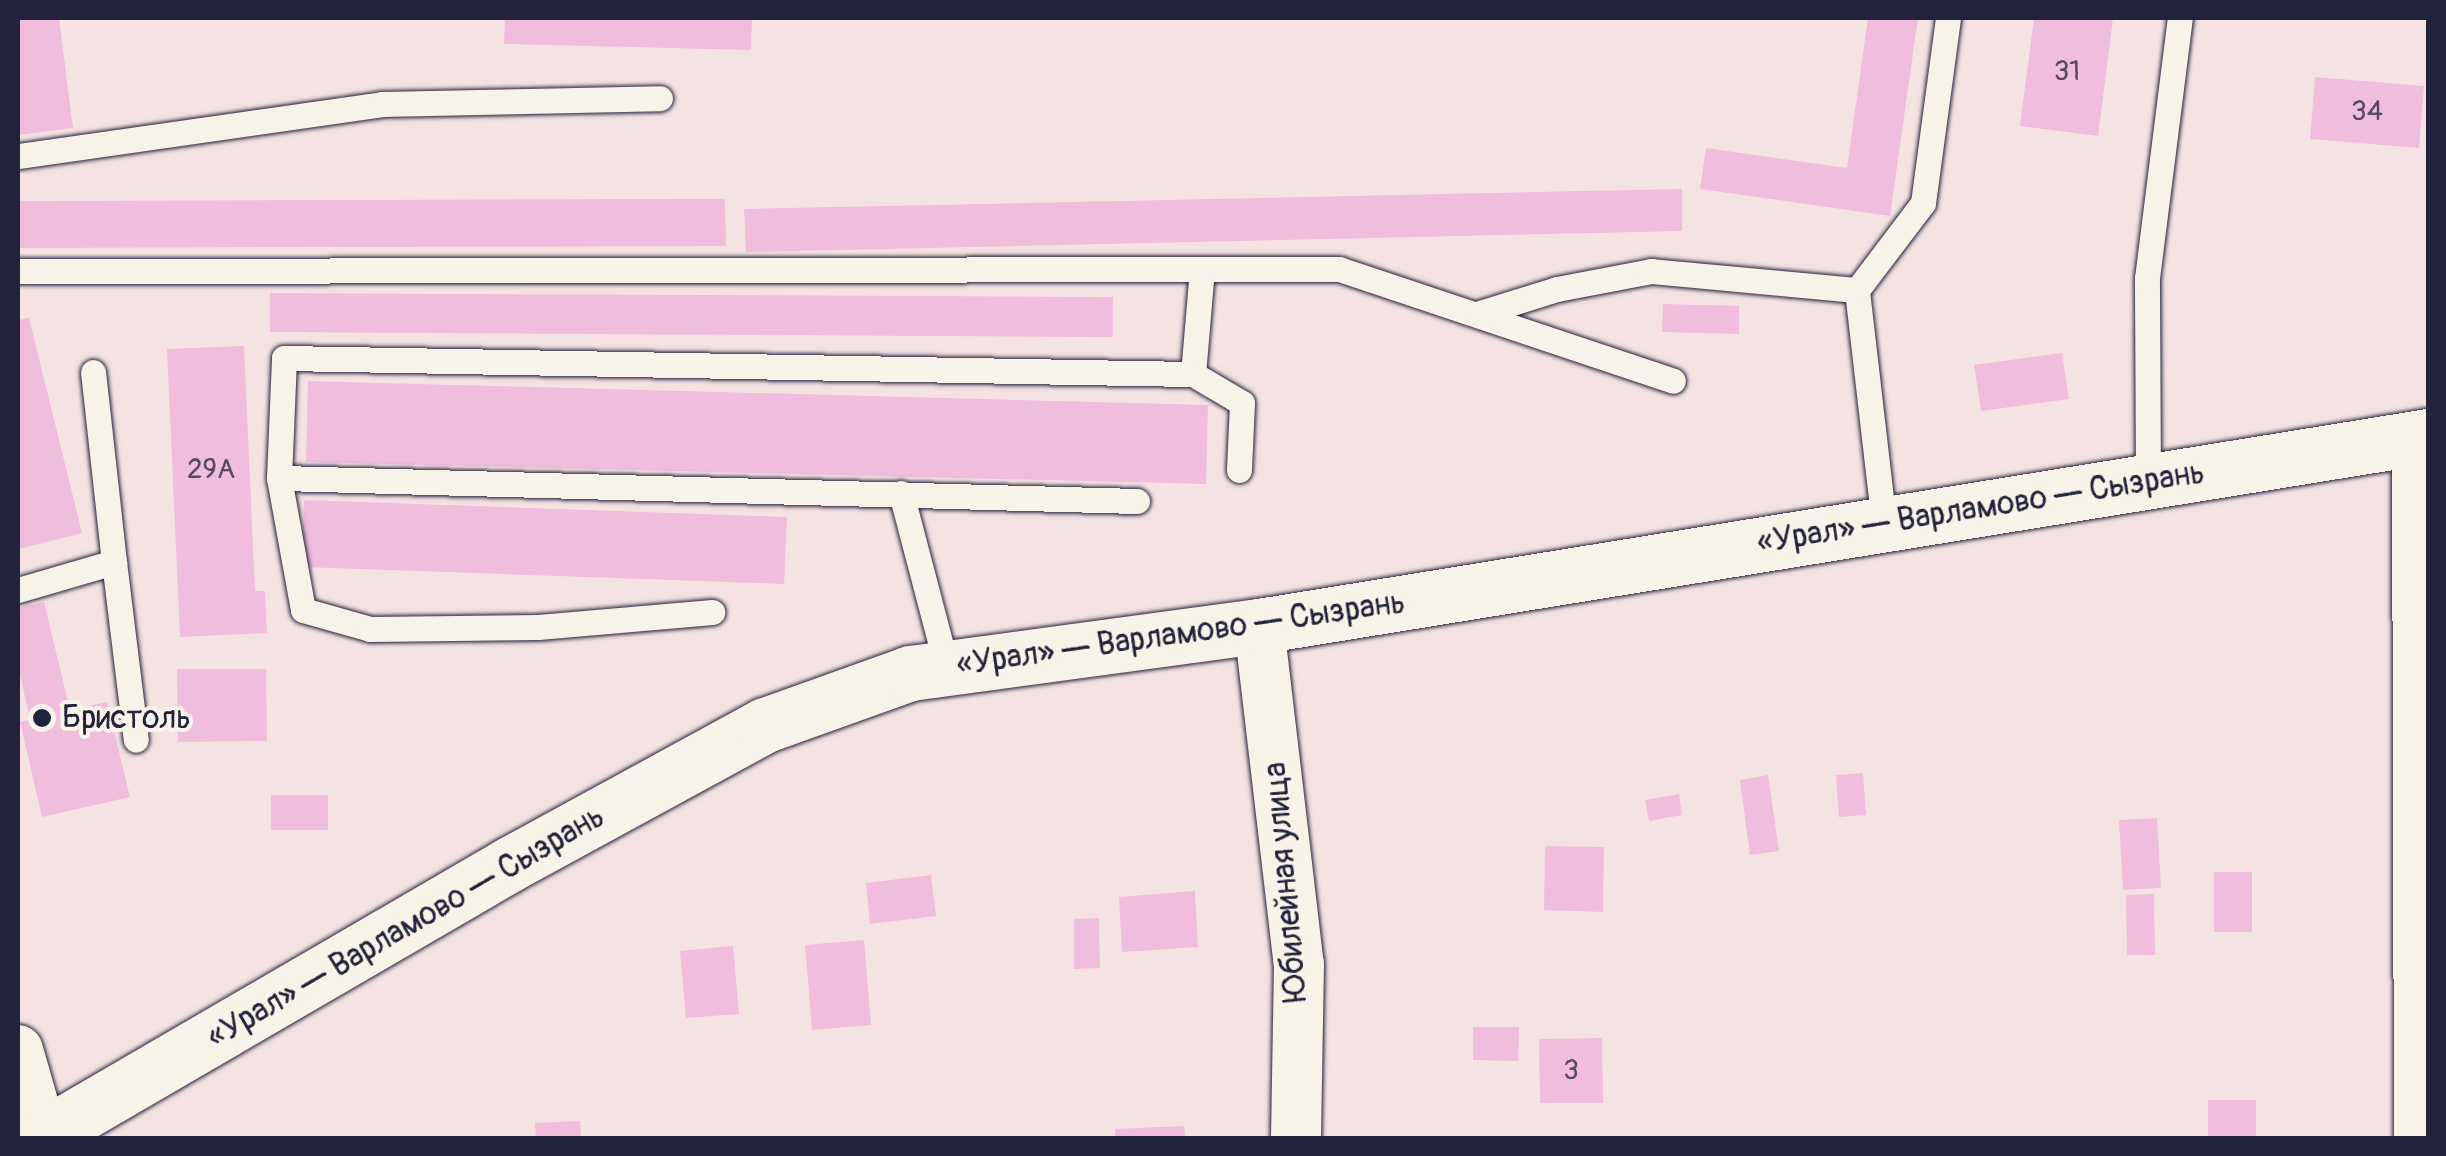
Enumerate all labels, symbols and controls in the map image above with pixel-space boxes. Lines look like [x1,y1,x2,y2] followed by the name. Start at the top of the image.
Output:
[2054,55,2080,89] house number: 31
[2351,95,2383,129] house number: 34
[187,453,235,487] house number: 29А
[1755,454,2207,562] street label: «Урал» — Варламово — Сызрань
[954,584,1408,684] street label: «Урал» — Варламово — Сызрань
[62,699,191,737] place label: Бристоль
[31,707,53,729] marker: Бристоль
[1256,760,1316,1004] street label: Юбилейная улица
[200,797,612,1057] street label: «Урал» — Варламово — Сызрань
[1563,1054,1579,1088] house number: 3

